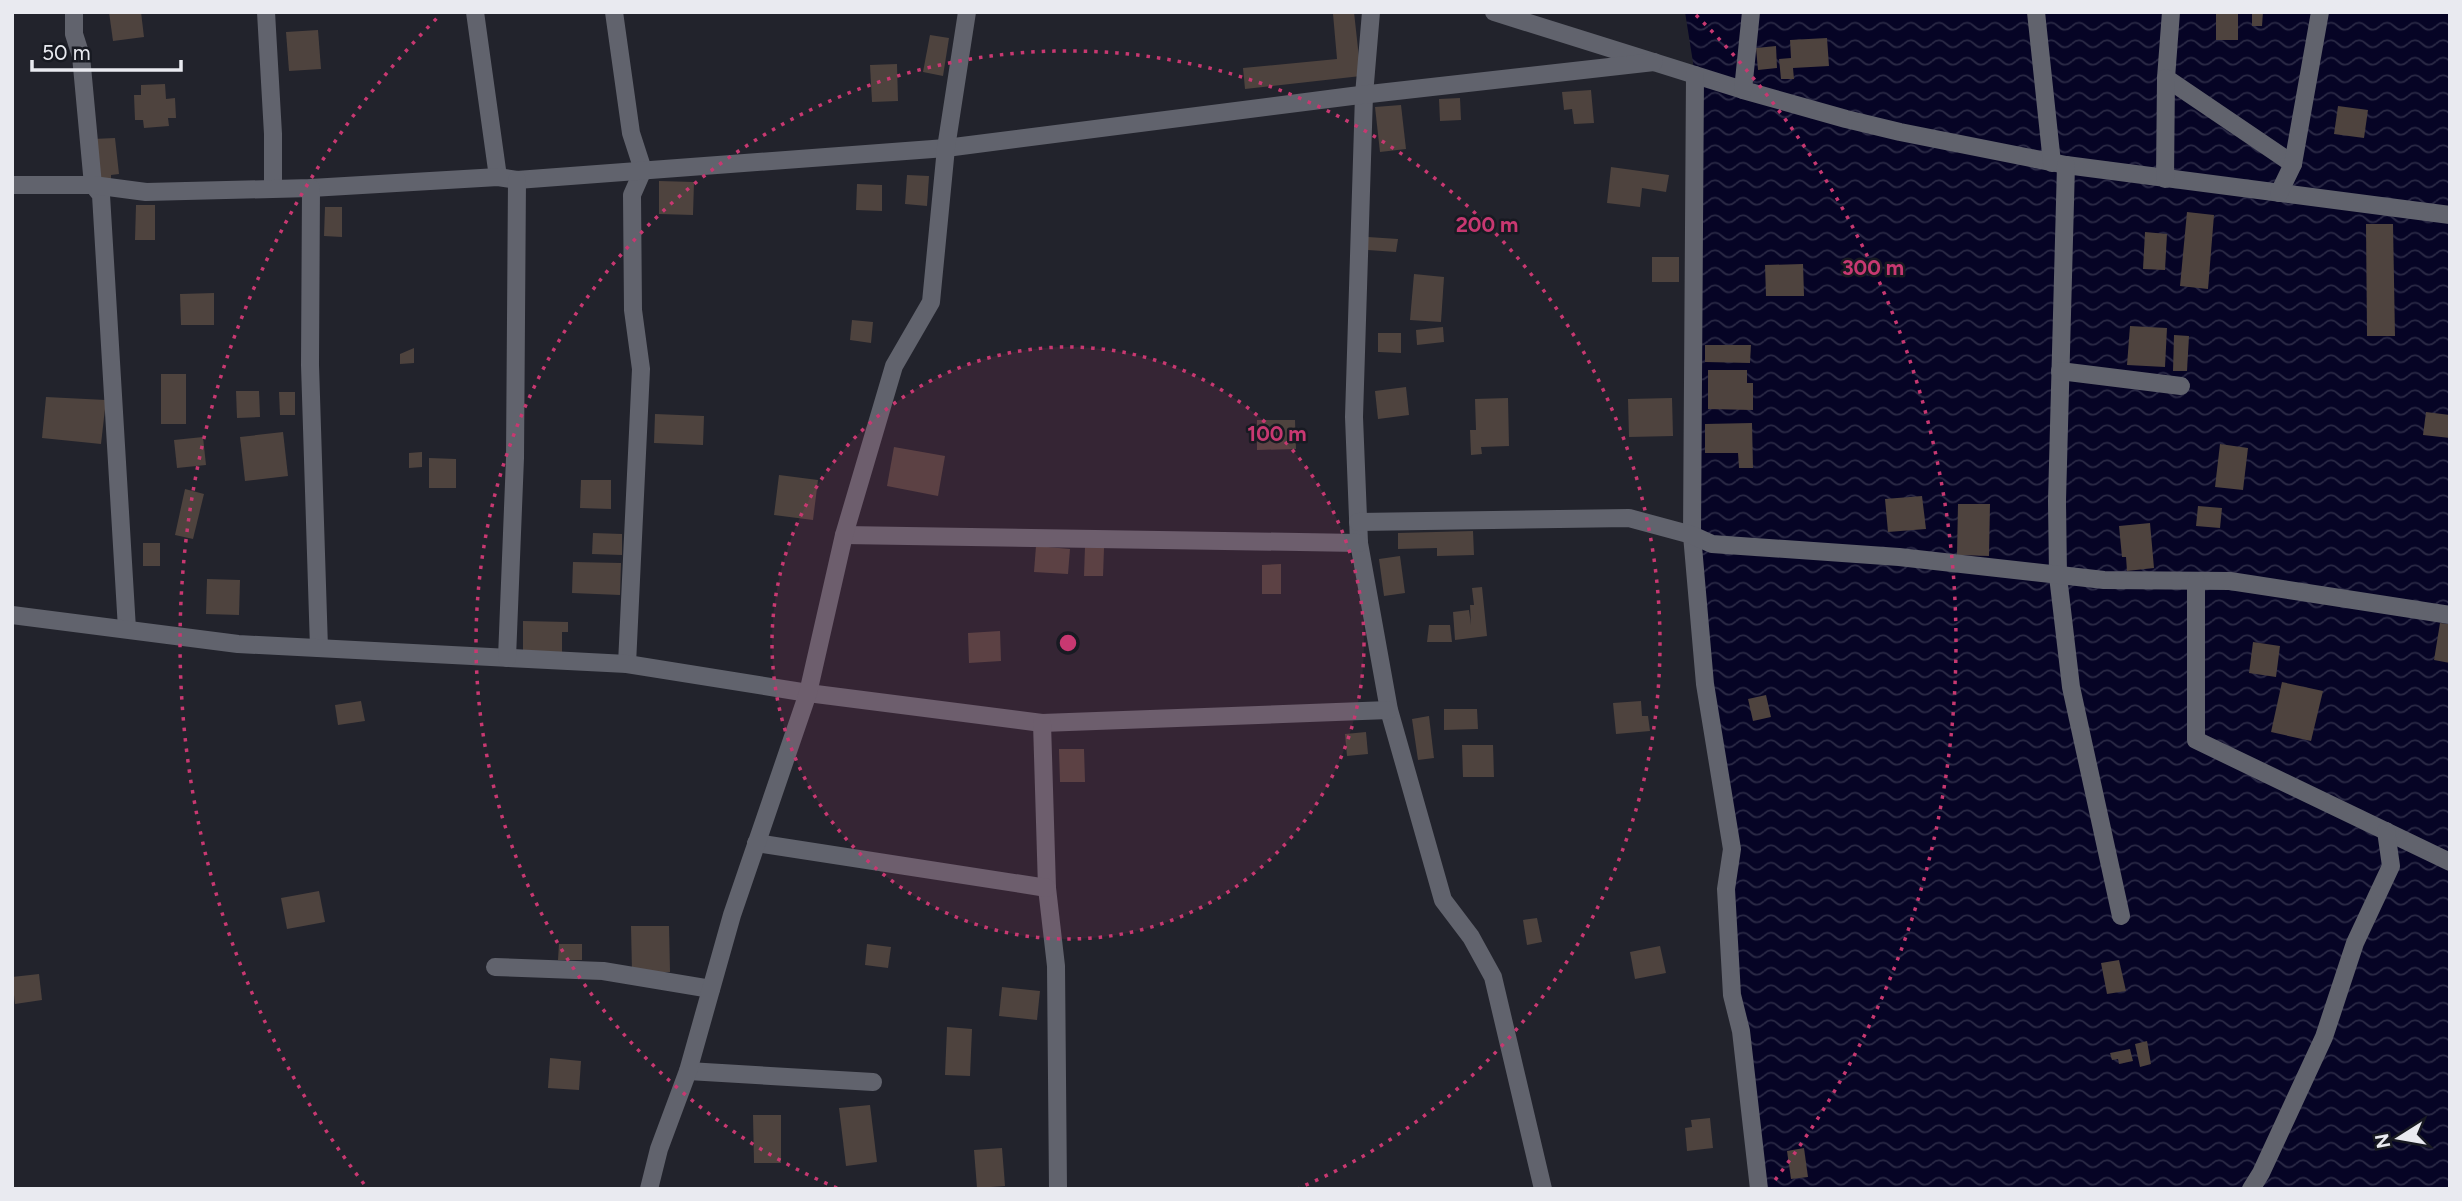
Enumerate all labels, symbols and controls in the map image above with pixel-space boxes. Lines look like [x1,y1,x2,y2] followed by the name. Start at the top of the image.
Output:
[32,28,180,72] scale bar
[42,40,91,65] text: 50 m
[1456,212,1518,237] text: 200 m
[1842,255,1904,280] text: 300 m
[1247,421,1307,446] text: 100 m
[1056,631,1080,655] centre of rings
[2364,1103,2434,1173] north arrow
[2370,1132,2395,1151] text: N

